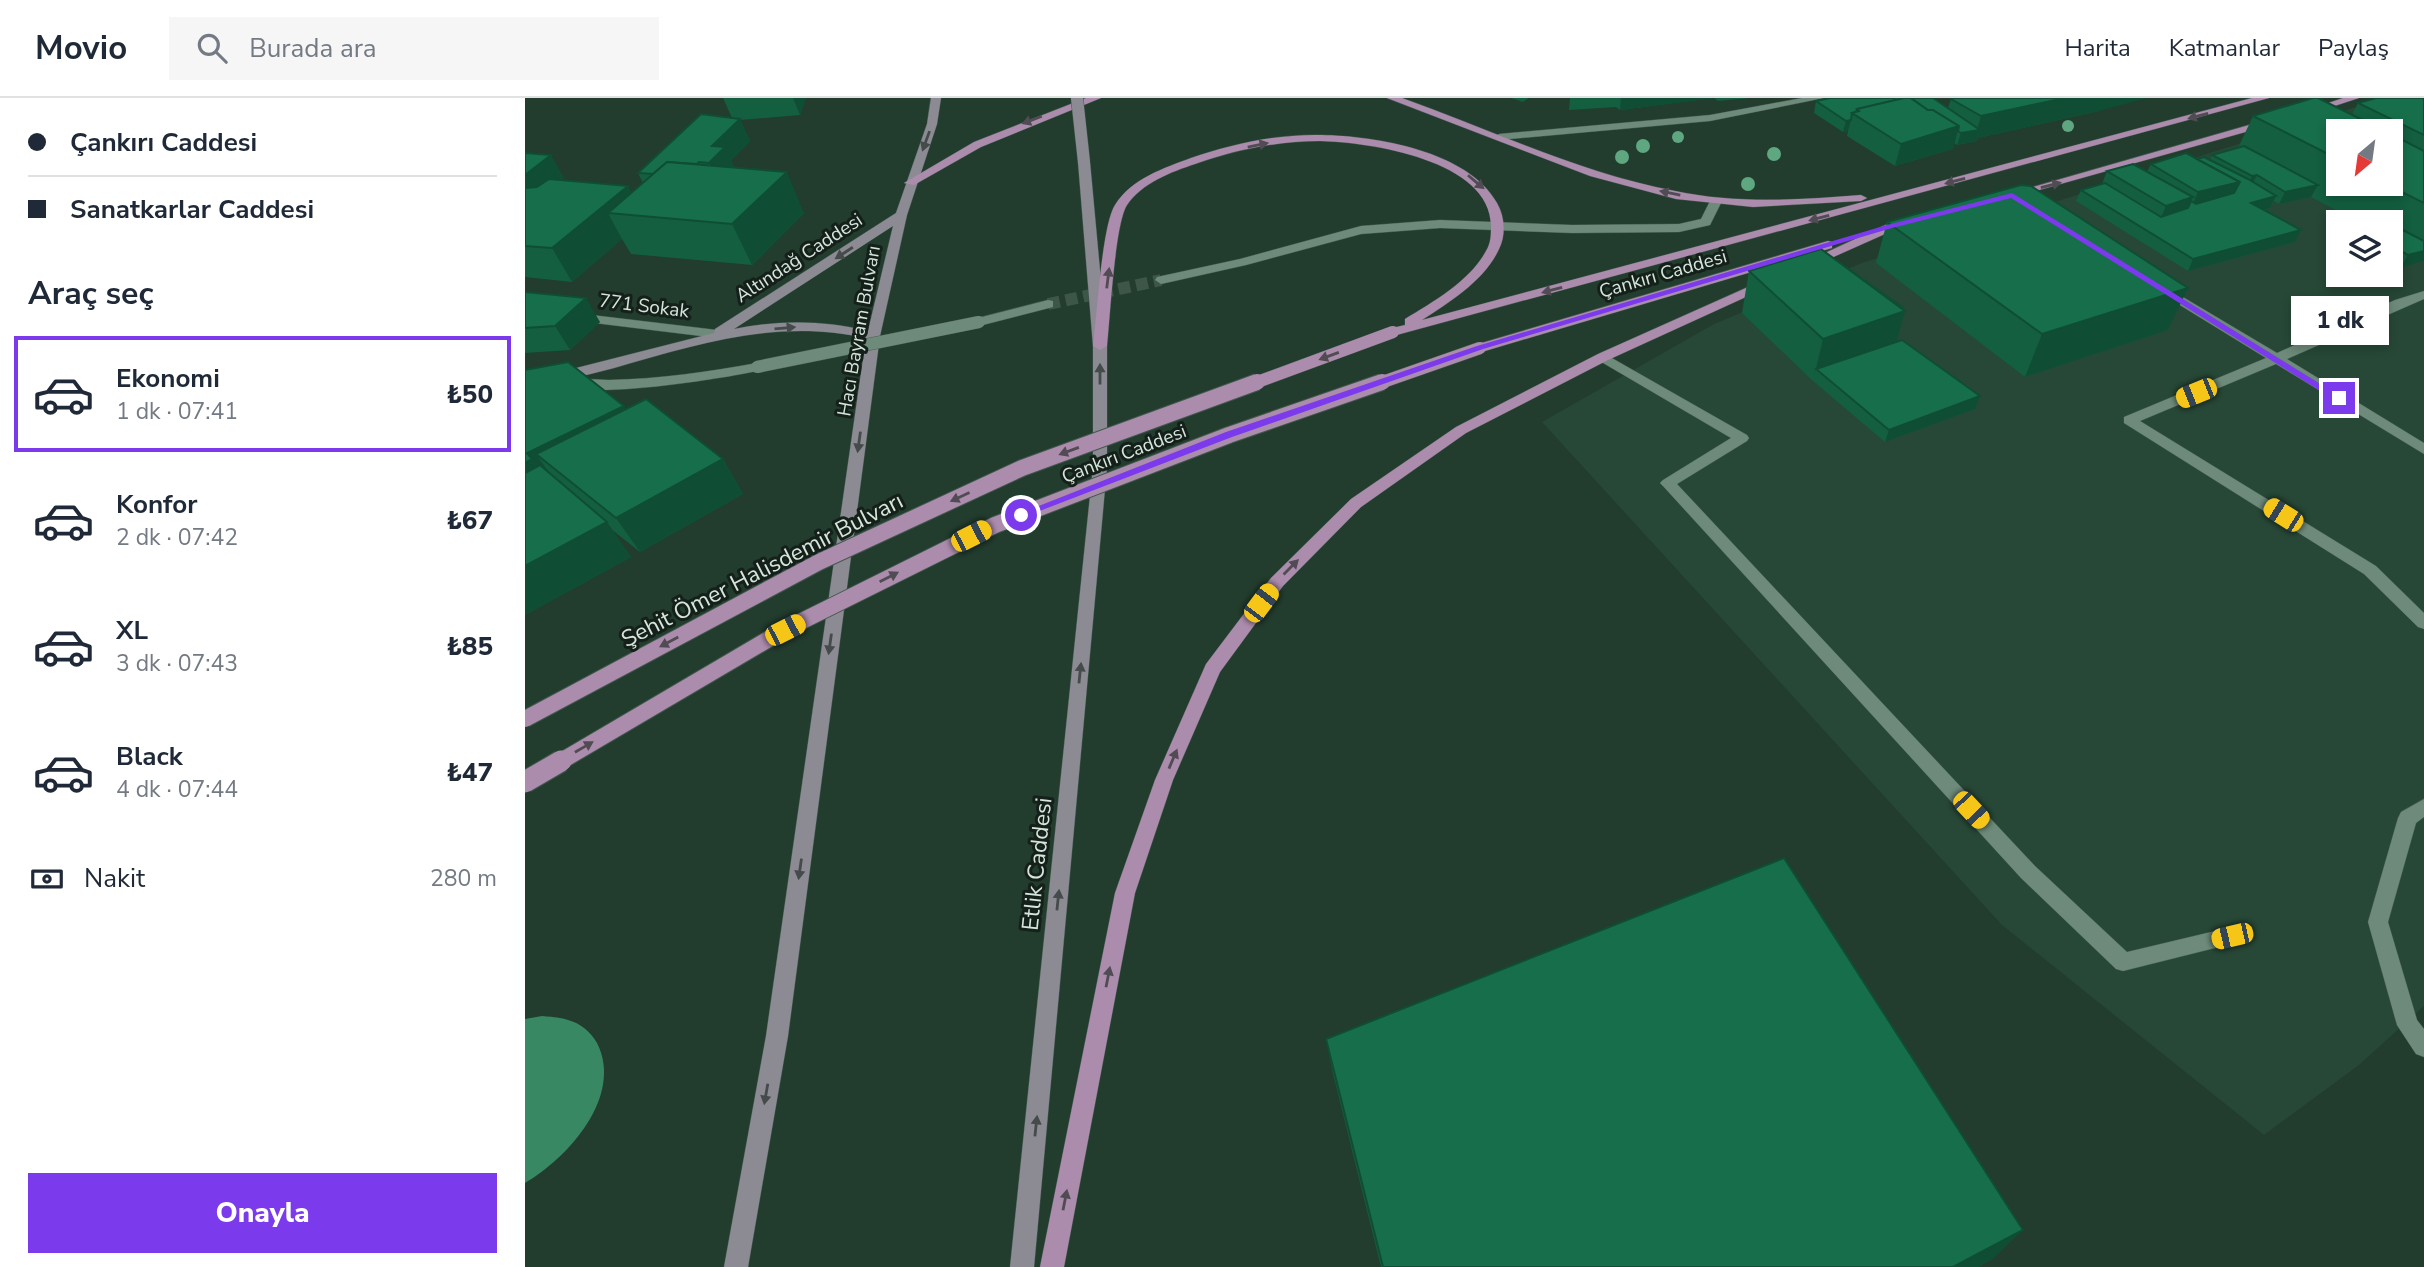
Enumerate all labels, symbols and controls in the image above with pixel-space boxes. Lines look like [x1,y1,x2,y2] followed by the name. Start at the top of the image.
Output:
[169,17,659,80] search box
[35,26,127,71] text: Movio
[193,29,231,67] icon: search
[249,31,377,66] text: Burada ara
[2064,32,2131,64] text: Harita
[2169,32,2280,64] text: Katmanlar
[2318,32,2389,64] text: Paylaş
[2187,111,2209,122] one-way arrow
[1021,115,1042,126] one-way arrow
[2326,119,2403,196] north arrow
[2326,119,2403,287] map controls
[70,125,257,160] text: Çankırı Caddesi
[920,131,931,152] one-way arrow
[1247,139,1269,150] one-way arrow
[1467,175,1485,190] one-way arrow
[1944,176,1966,187] one-way arrow
[2040,179,2062,190] one-way arrow
[1659,187,1681,198] one-way arrow
[70,192,314,227] text: Sanatkarlar Caddesi
[730,207,868,309] street label: Altındağ Caddesi
[2326,210,2403,287] button: layers
[1808,213,1830,224] one-way arrow
[1596,243,1730,305] street label: Çankırı Caddesi
[831,244,887,418] street label: Hacı Bayram Bulvarı
[834,246,854,259] one-way arrow
[1103,267,1114,289] one-way arrow
[28,272,154,315] text: Araç seç
[1541,285,1563,296] one-way arrow
[598,288,691,324] street label: 771 Sokak
[2290,296,2388,345] callout: 1 dk
[2316,305,2364,336] text: 1 dk
[774,322,796,333] one-way arrow
[1318,351,1339,362] one-way arrow
[116,361,220,396] text: Ekonomi
[32,363,95,426] icon: car
[1094,363,1106,385] one-way arrow
[2173,375,2220,411] car
[446,377,493,412] text: ₺50
[2323,382,2355,414] route end
[116,396,238,427] text: 1 dk · 07:41
[1058,418,1190,490] street label: Çankırı Caddesi
[853,431,864,453] one-way arrow
[1058,446,1079,457] one-way arrow
[616,485,908,655] street label: Şehit Ömer Halisdemir Bulvarı
[116,487,197,522] text: Konfor
[32,489,95,552] icon: car
[950,491,970,503] one-way arrow
[2260,495,2307,535] car
[1005,499,1037,531] route start
[446,503,493,538] text: ₺67
[948,517,995,555] car
[116,522,238,553] text: 2 dk · 07:42
[1283,559,1300,576] one-way arrow
[880,572,900,584] one-way arrow
[1240,580,1283,626] car
[762,611,809,649] car
[116,613,148,648] text: XL
[32,615,95,678] icon: car
[446,629,493,664] text: ₺85
[825,633,836,655] one-way arrow
[659,636,679,648] one-way arrow
[116,648,238,679] text: 3 dk · 07:43
[1075,662,1086,684] one-way arrow
[116,739,183,774] text: Black
[32,741,95,804] icon: car
[574,741,593,753] one-way arrow
[1168,749,1179,770] one-way arrow
[446,755,493,790] text: ₺47
[116,774,238,805] text: 4 dk · 07:44
[1949,787,1994,833] car
[1015,796,1059,932] street label: Etlik Caddesi
[794,858,805,880] one-way arrow
[28,860,66,898] icon: cash
[84,861,145,896] text: Nakit
[430,863,497,894] text: 280 m
[1053,888,1064,910] one-way arrow
[2210,921,2255,951] car
[1103,966,1114,988] one-way arrow
[760,1083,771,1105] one-way arrow
[1031,1115,1042,1137] one-way arrow
[28,1173,497,1253] button: Onayla
[1059,1189,1070,1211] one-way arrow

